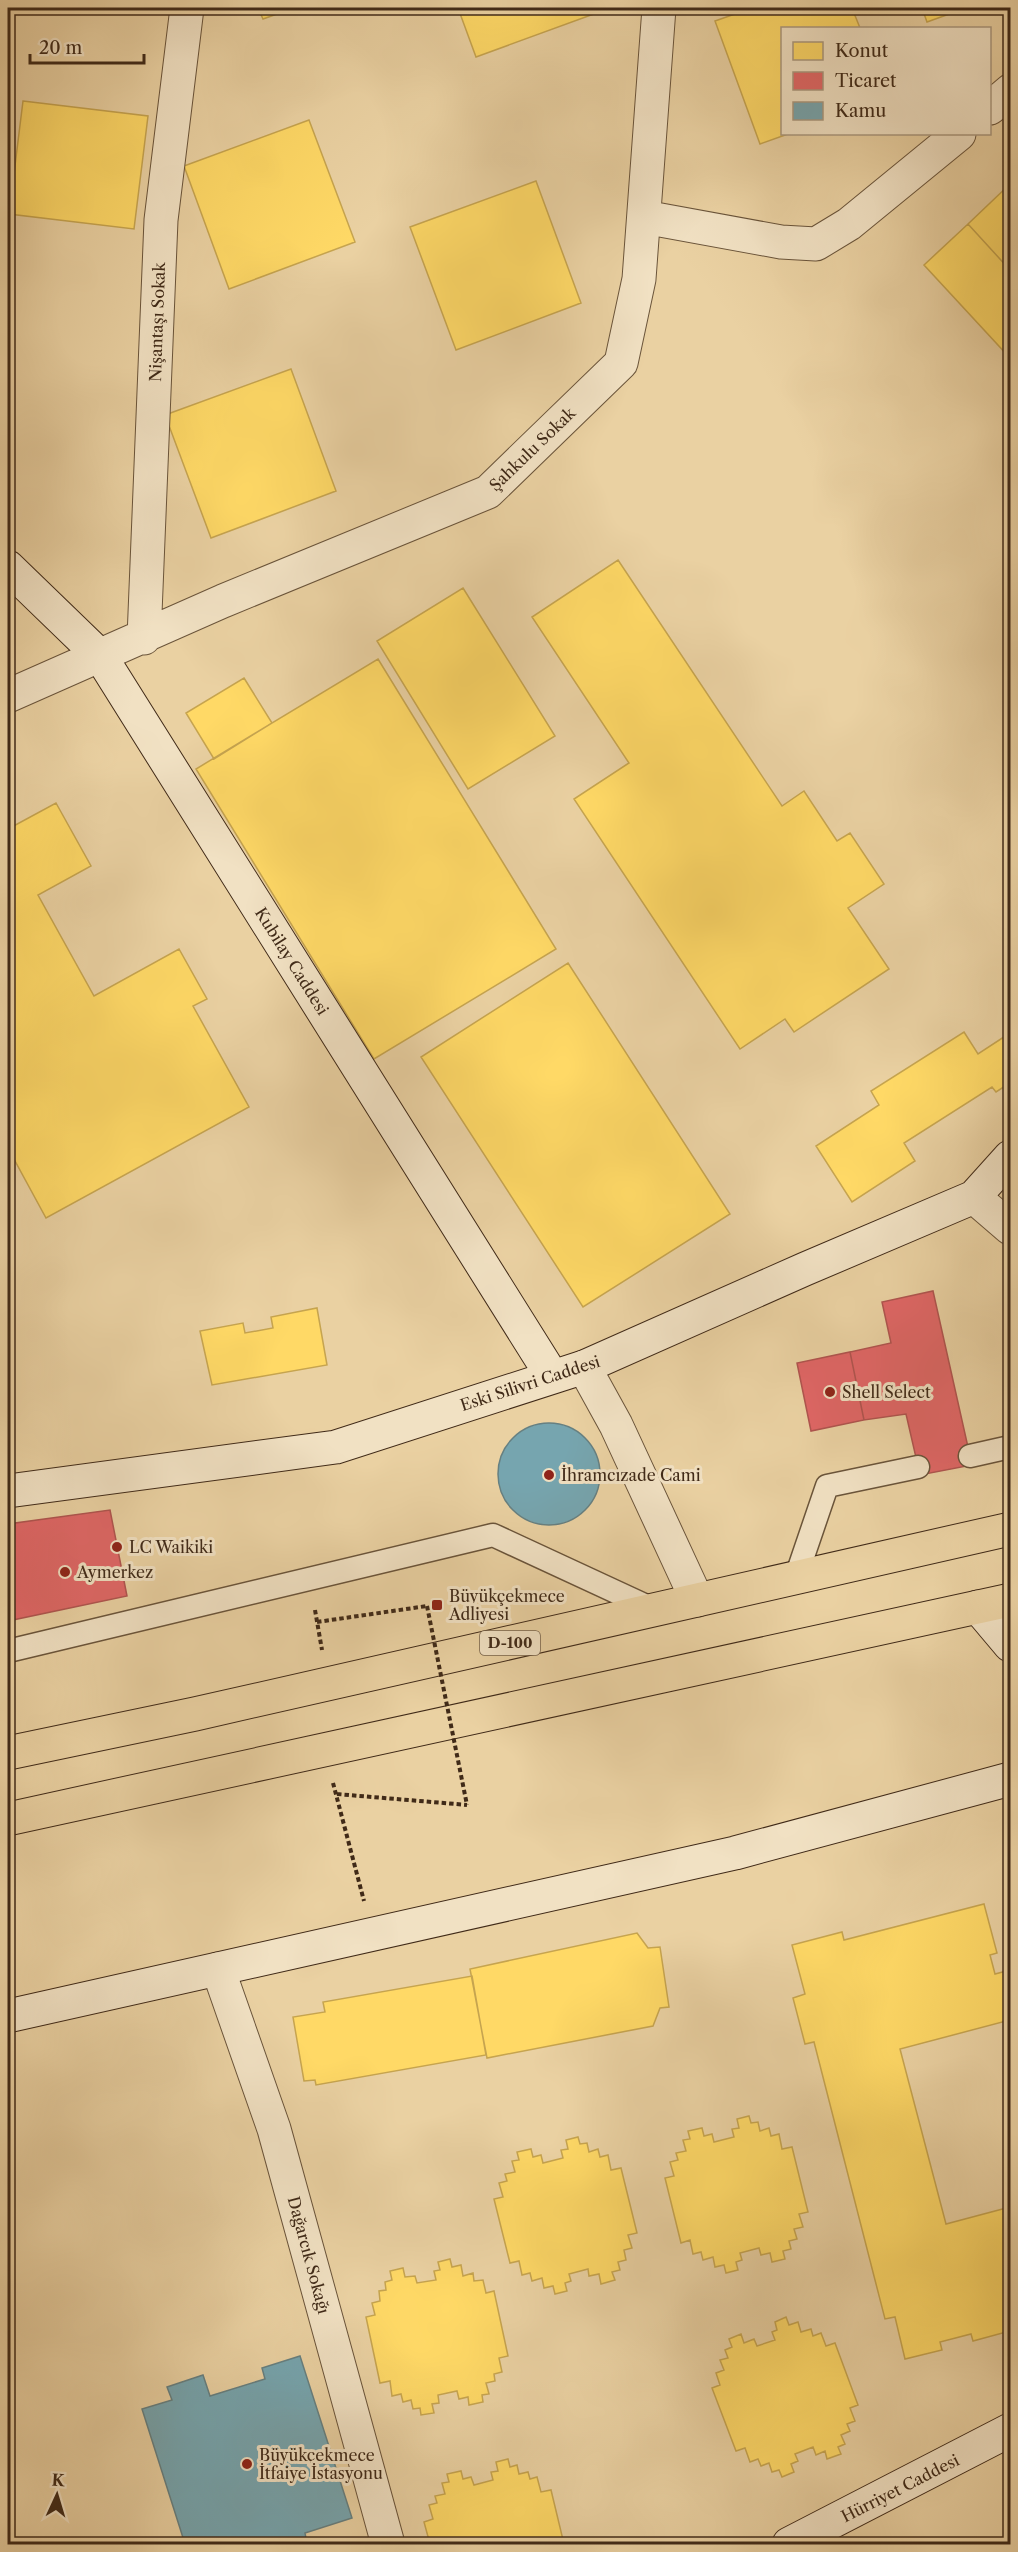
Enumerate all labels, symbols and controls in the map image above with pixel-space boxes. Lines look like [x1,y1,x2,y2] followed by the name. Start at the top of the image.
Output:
[30,27,144,65] scale bar
[781,27,991,135] legend
[39,37,83,59] text: 20 m
[835,40,889,62] text: Konut
[835,70,897,92] text: Ticaret
[835,100,886,122] text: Kamu
[145,261,169,382] street label: Nişantaşı Sokak
[485,402,580,495] street label: Şahkulu Sokak
[251,903,333,1019] street label: Kubilay Caddesi
[458,1351,603,1415] street label: Eski Silivri Caddesi
[842,1382,931,1402] place label: Shell Select
[823,1385,837,1399] marker: Shell Select
[561,1465,701,1485] place label: İhramcızade Cami
[542,1468,556,1482] marker: İhramcızade Cami
[129,1537,213,1557] place label: LC Waikiki
[110,1540,124,1554] marker: LC Waikiki
[76,1562,153,1582] place label: Aymerkez
[58,1565,72,1579] marker: Aymerkez
[448,1586,565,1624] place label: Büyükçekmece Adliyesi
[430,1598,444,1612] marker: Büyükçekmece Adliyesi
[480,1631,540,1655] road number: D-100
[284,2194,334,2316] street label: Dağarcık Sokağı
[259,2445,383,2483] place label: Büyükçekmece İtfaiye İstasyonu
[838,2450,962,2526] street label: Hürriyet Caddesi
[240,2457,254,2471] marker: Büyükçekmece İtfaiye İstasyonu
[27,2465,87,2525] north arrow
[51,2470,66,2491] text: K

